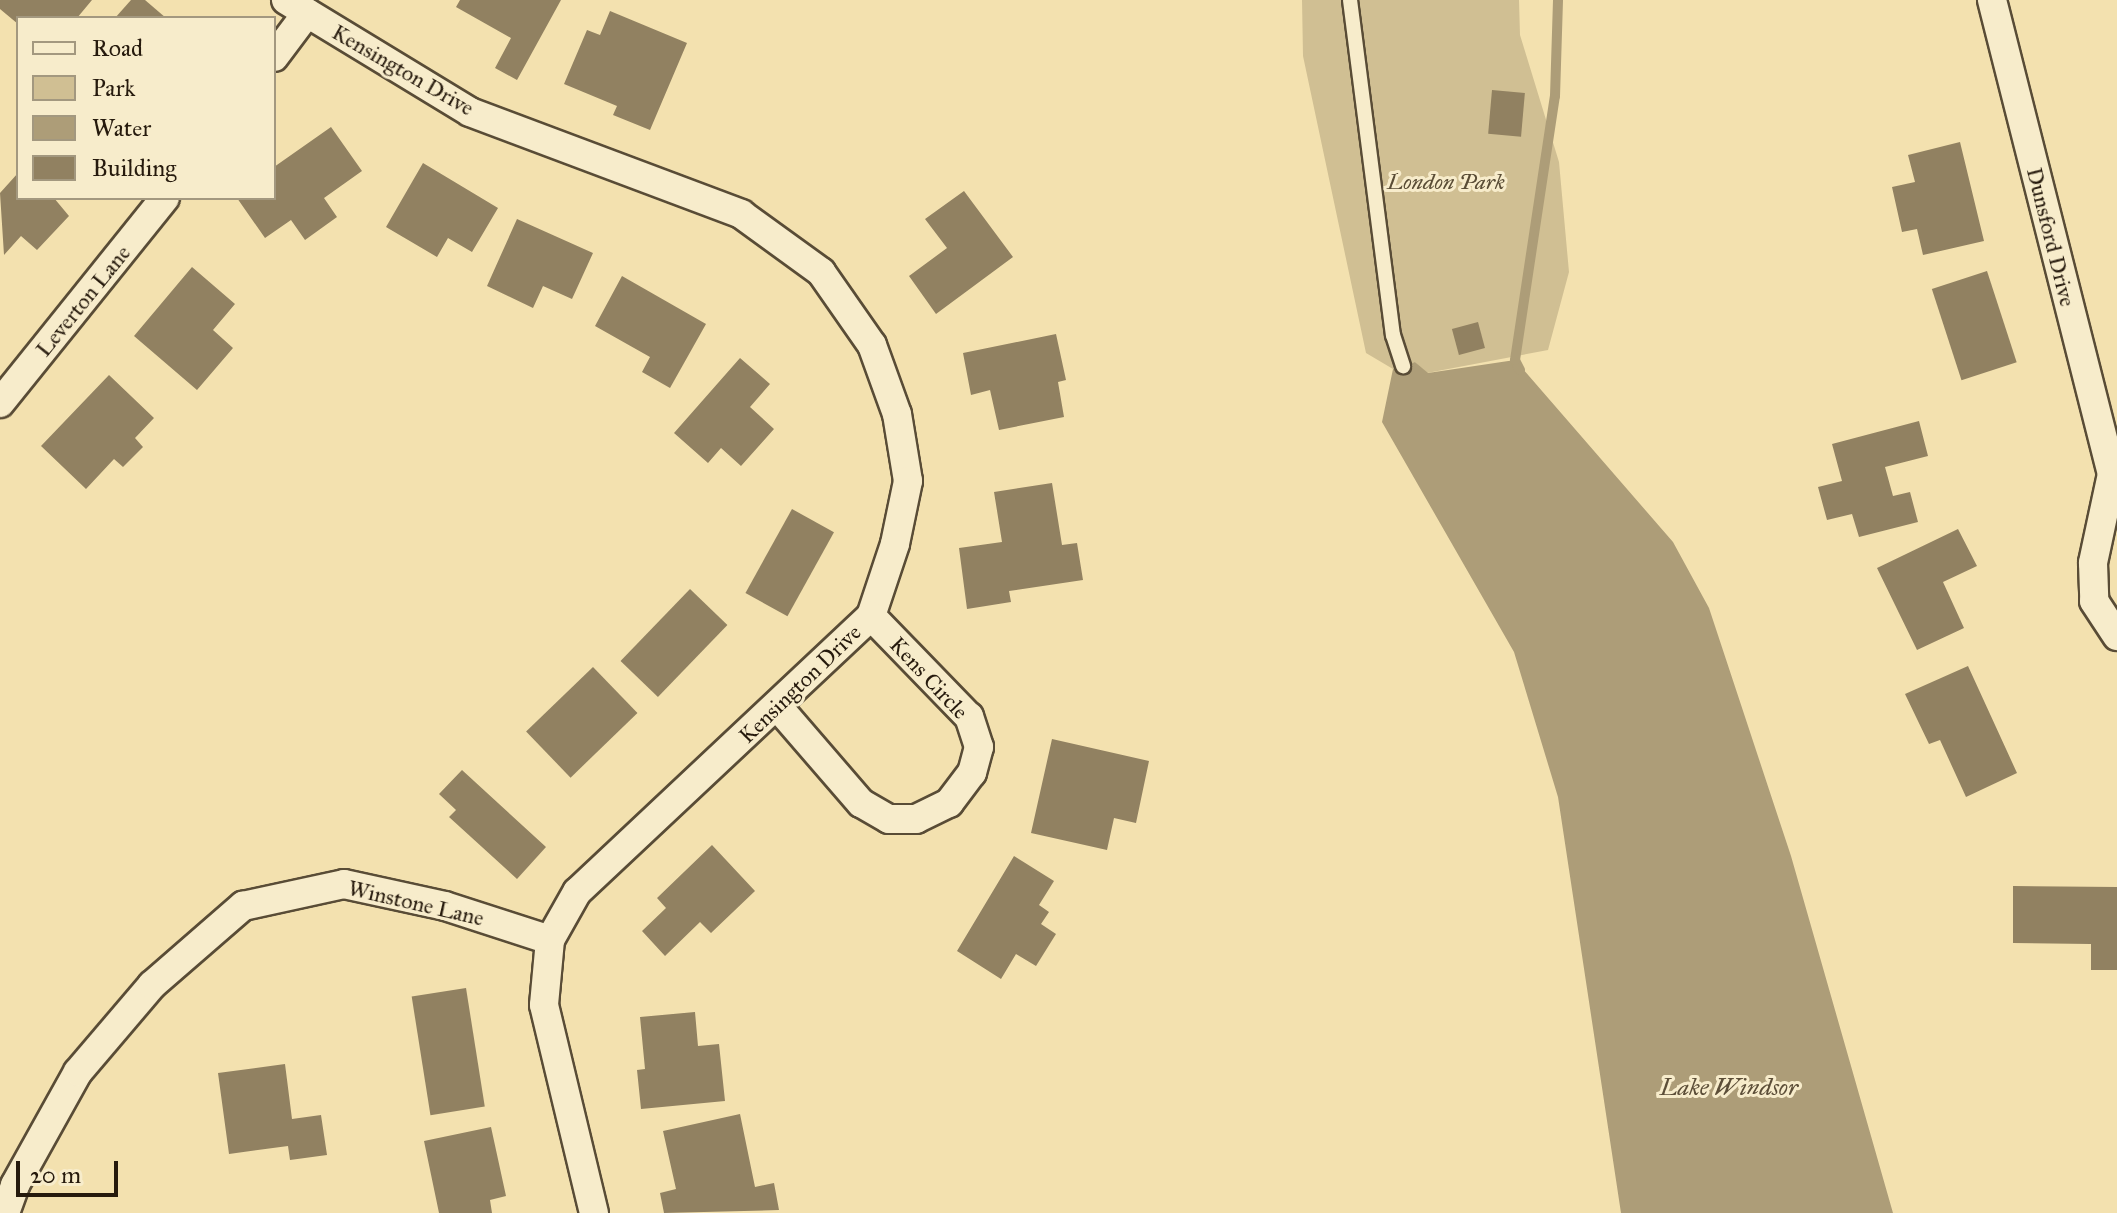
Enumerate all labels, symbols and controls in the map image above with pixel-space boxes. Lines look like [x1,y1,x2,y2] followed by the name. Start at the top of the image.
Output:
[16,16,276,200] legend
[327,19,479,121] street label: Kensington Drive
[92,33,143,63] text: Road
[92,73,135,103] text: Park
[92,113,151,143] text: Water
[92,153,177,183] text: Building
[2021,165,2081,309] street label: Dunsford Drive
[1387,169,1505,195] park label: London Park
[30,240,136,362] street label: Leverton Lane
[734,619,866,749] street label: Kensington Drive
[884,631,974,725] street label: Kens Circle
[346,875,486,931] street label: Winstone Lane
[1660,1074,1798,1102] water label: Lake Windsor
[20,1145,122,1195] scale bar
[30,1160,81,1190] text: 20 m

